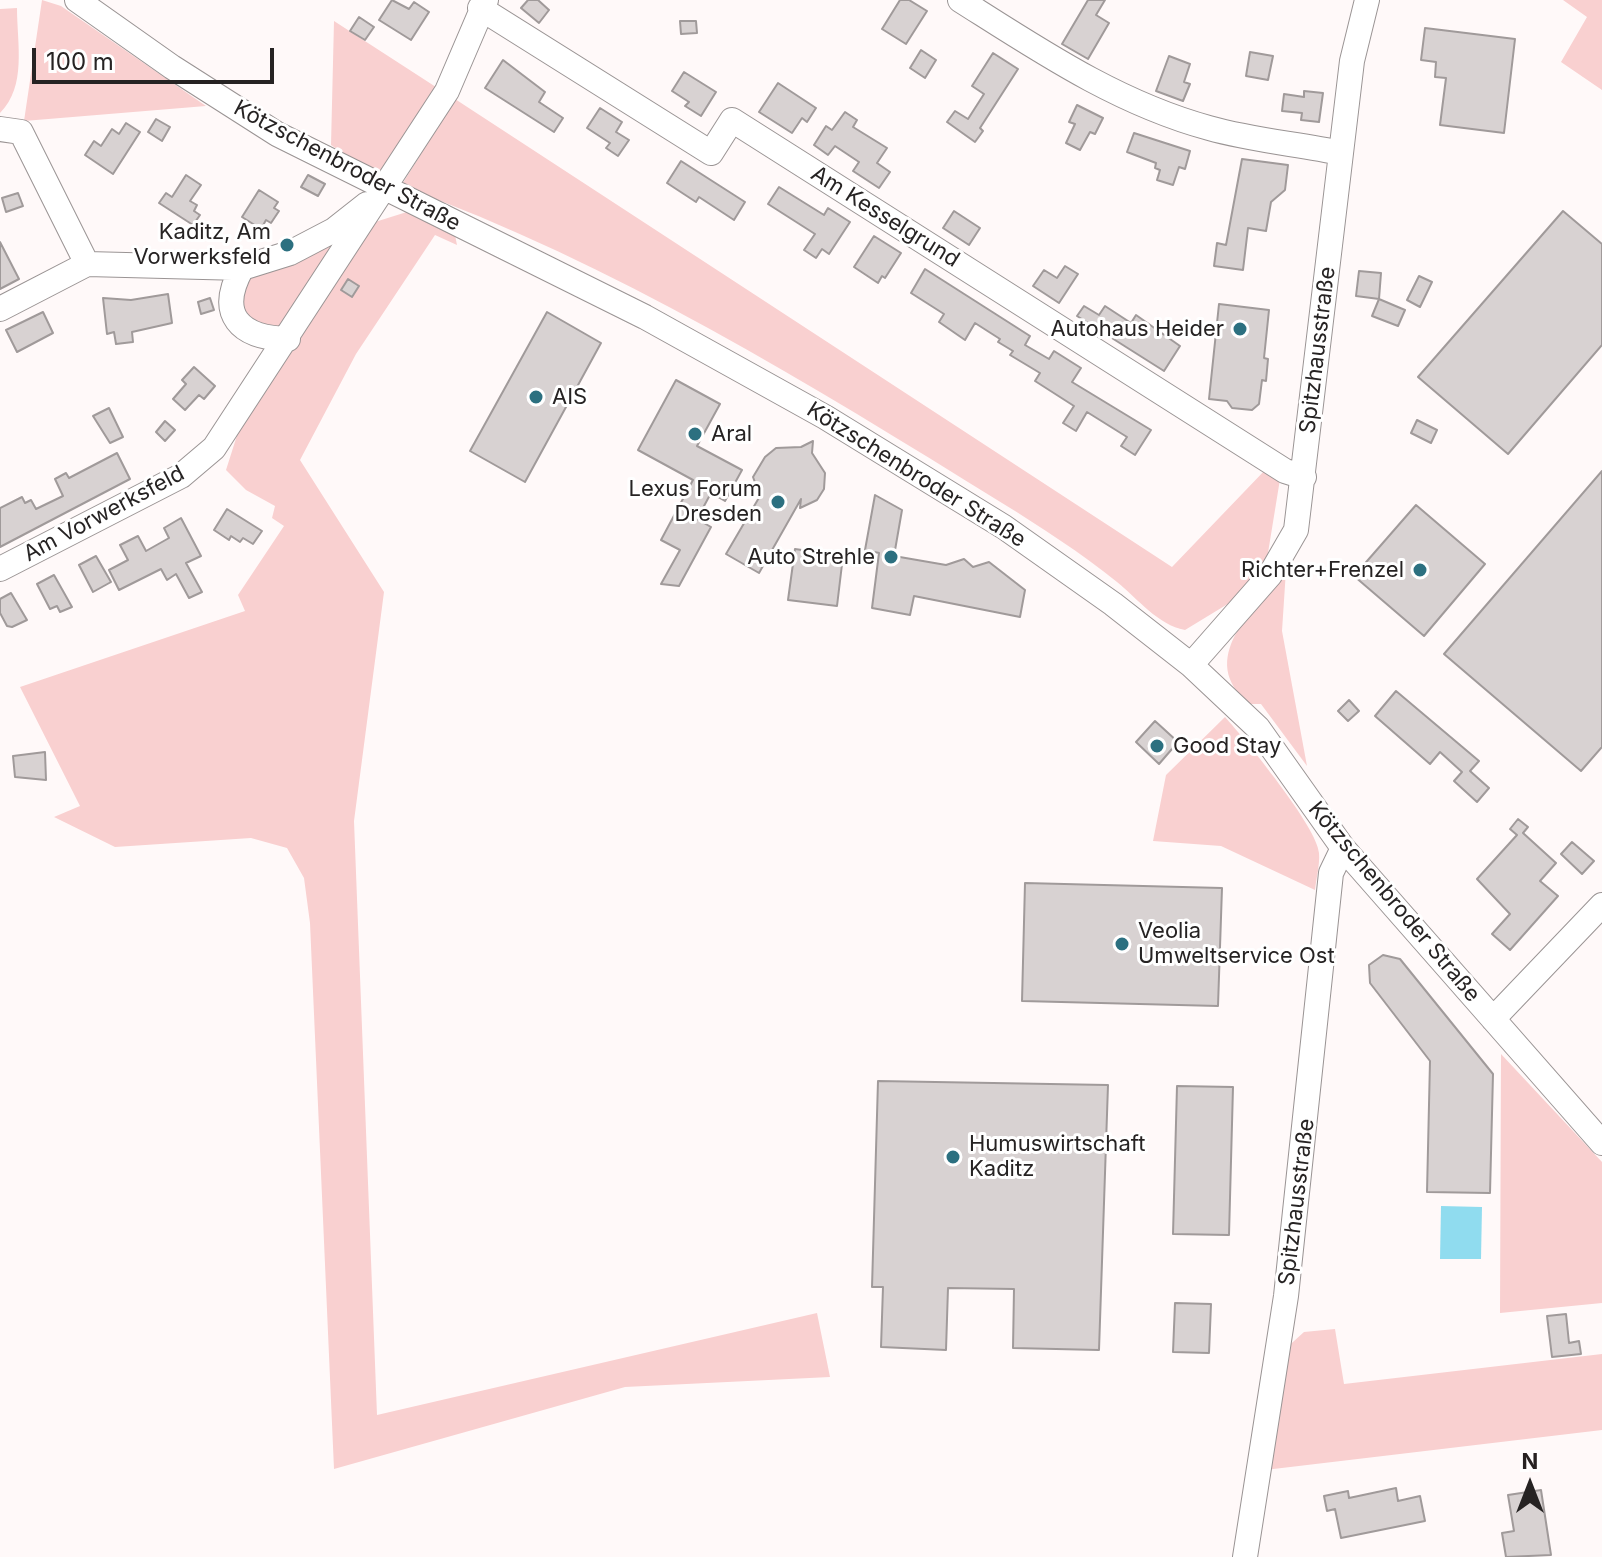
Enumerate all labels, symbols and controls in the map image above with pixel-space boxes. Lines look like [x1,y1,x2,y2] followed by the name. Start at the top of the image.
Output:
[36,32,278,82] scale bar
[46,47,114,76] text: 100 m
[229,95,465,237] street label: Kötzschenbroder Straße
[806,161,964,273] street label: Am Kesselgrund
[133,219,271,270] place label: Kaditz, Am Vorwerksfeld
[278,236,296,254] marker: Kaditz, Am Vorwerksfeld
[1295,265,1341,435] street label: Spitzhausstraße
[1050,316,1224,342] place label: Autohaus Heider
[1231,320,1249,338] marker: Autohaus Heider
[552,384,587,410] place label: AIS
[527,388,545,406] marker: AIS
[802,397,1030,553] street label: Kötzschenbroder Straße
[711,421,752,447] place label: Aral
[686,425,704,443] marker: Aral
[19,461,189,567] street label: Am Vorwerksfeld
[629,476,762,528] place label: Lexus Forum Dresden
[769,493,787,511] marker: Lexus Forum Dresden
[747,544,875,570] place label: Auto Strehle
[882,548,900,566] marker: Auto Strehle
[1241,557,1404,583] place label: Richter+Frenzel
[1411,561,1429,579] marker: Richter+Frenzel
[1173,733,1281,759] place label: Good Stay
[1148,737,1166,755] marker: Good Stay
[1303,797,1485,1007] street label: Kötzschenbroder Straße
[1138,918,1335,970] place label: Veolia Umweltservice Ost
[1113,935,1131,953] marker: Veolia Umweltservice Ost
[1274,1117,1320,1287] street label: Spitzhausstraße
[969,1131,1145,1182] place label: Humuswirtschaft Kaditz
[944,1148,962,1166] marker: Humuswirtschaft Kaditz
[1490,1445,1570,1525] north arrow
[1522,1448,1538,1474] text: N

